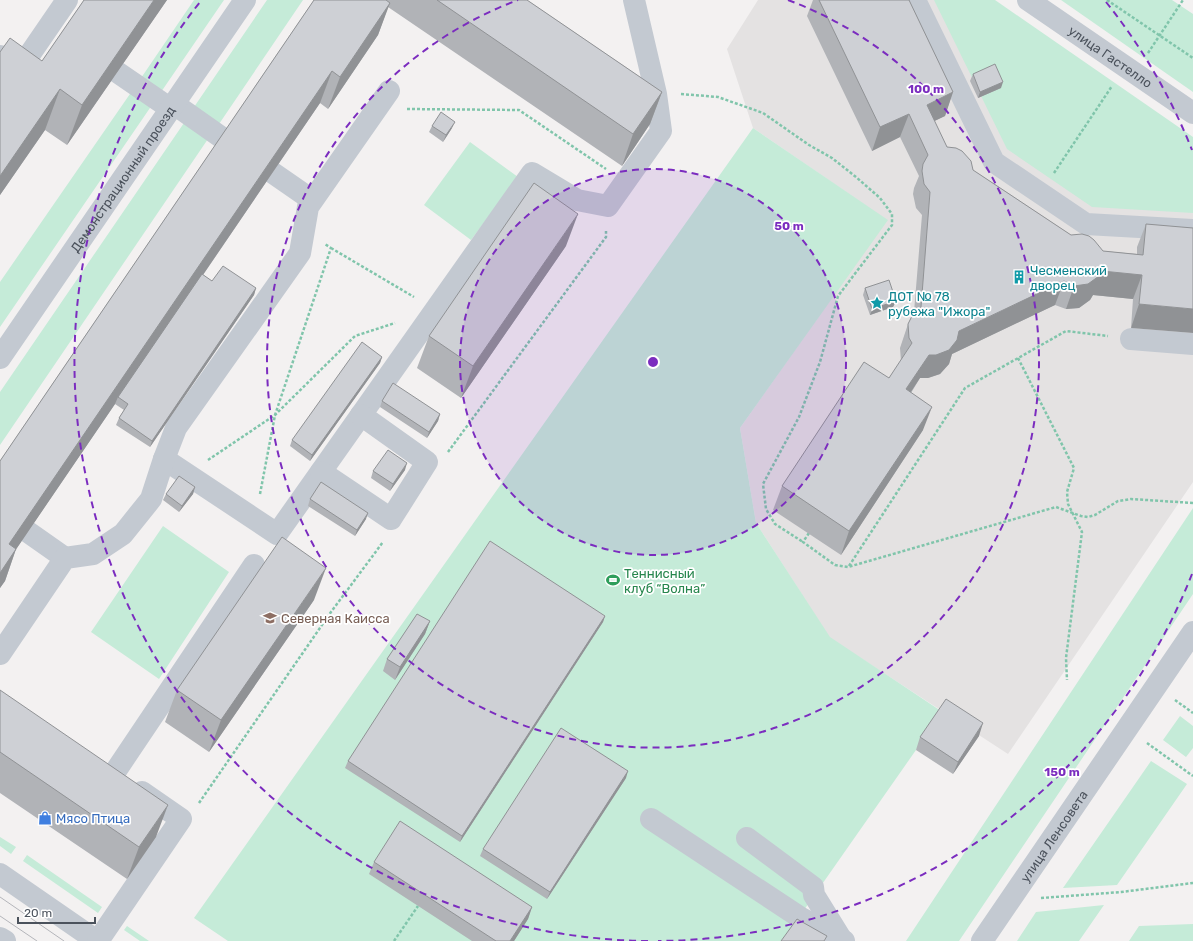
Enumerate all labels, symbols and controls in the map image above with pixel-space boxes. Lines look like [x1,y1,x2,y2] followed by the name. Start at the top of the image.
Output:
[1066,23,1155,90] street label: улица Гастелло
[908,82,944,96] text: 100 m
[67,103,178,255] street label: Демонстрационный проезд
[774,219,804,233] text: 50 m
[1030,263,1107,293] place label: Чесменский дворец
[1011,269,1027,285] building icon: Чесменский дворец
[888,289,990,319] place label: ДОТ № 78 рубежа "Ижора"
[869,295,885,311] place icon: ДОТ № 78 рубежа "Ижора"
[646,355,660,369] centre of rings
[624,566,705,596] place label: Теннисный клуб “Волна”
[605,572,621,588] sports icon: Теннисный клуб “Волна”
[262,610,278,626] school or university icon: Северная Каисса
[281,611,390,626] place label: Северная Каисса
[1044,765,1080,779] text: 150 m
[1017,787,1090,885] street label: улица Ленсовета
[37,810,53,826] shop icon: Мясо Птица
[56,811,130,826] place label: Мясо Птица
[18,899,95,925] scale bar
[24,906,52,920] text: 20 m

